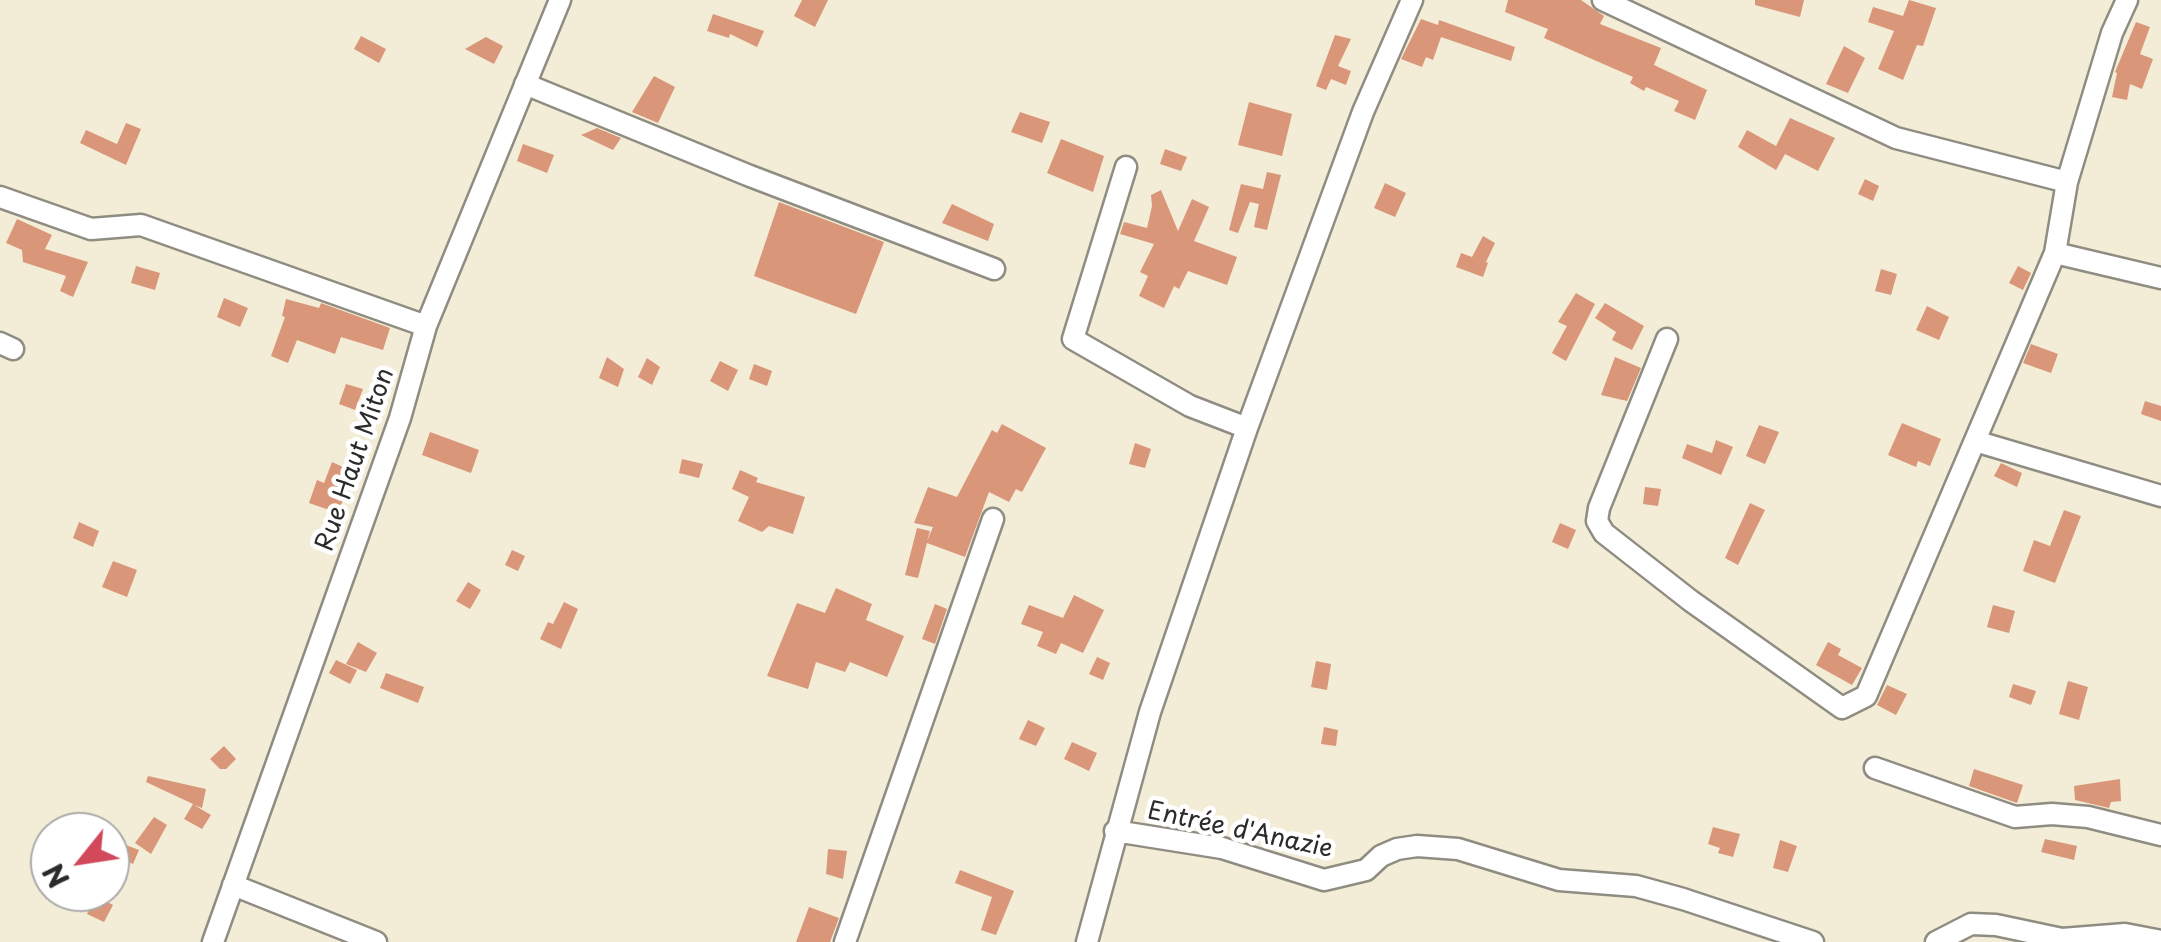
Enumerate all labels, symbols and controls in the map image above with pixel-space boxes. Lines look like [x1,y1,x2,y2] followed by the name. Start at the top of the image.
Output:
[311,364,401,556] street label: Rue Haut Miton
[1145,797,1335,865] street label: Entrée d'Anazie
[30,812,130,912] north arrow
[31,856,79,897] text: N

